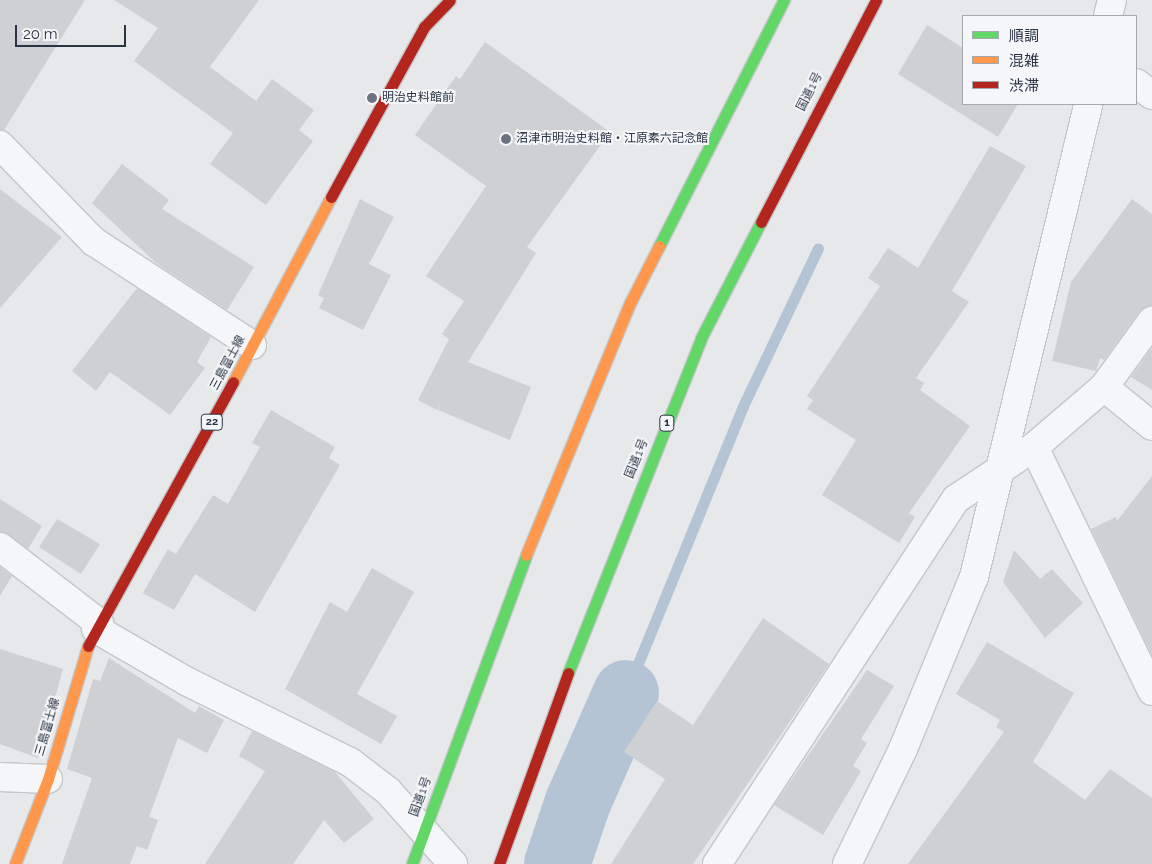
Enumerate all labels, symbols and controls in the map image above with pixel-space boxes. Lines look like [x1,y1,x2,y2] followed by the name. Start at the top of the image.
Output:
[18,15,129,47] scale bar
[962,15,1137,105] legend
[23,25,58,43] text: 20 m
[1009,27,1039,45] text: 順調
[1009,52,1039,70] text: 混雑
[794,70,826,114] street label: 国道1号
[1009,77,1039,95] text: 渋滞
[382,91,454,105] place label: 明治史料館前
[366,92,378,104] marker: 明治史料館前
[516,132,708,146] place label: 沼津市明治史料館・江原素六記念館
[500,133,512,145] marker: 沼津市明治史料館・江原素六記念館
[208,333,248,393] street label: 三島富士線
[201,414,223,431] road number: 22
[658,414,676,432] road number: 1
[623,437,651,481] street label: 国道1号
[33,696,63,758] street label: 三島富士線
[407,775,435,819] street label: 国道1号

